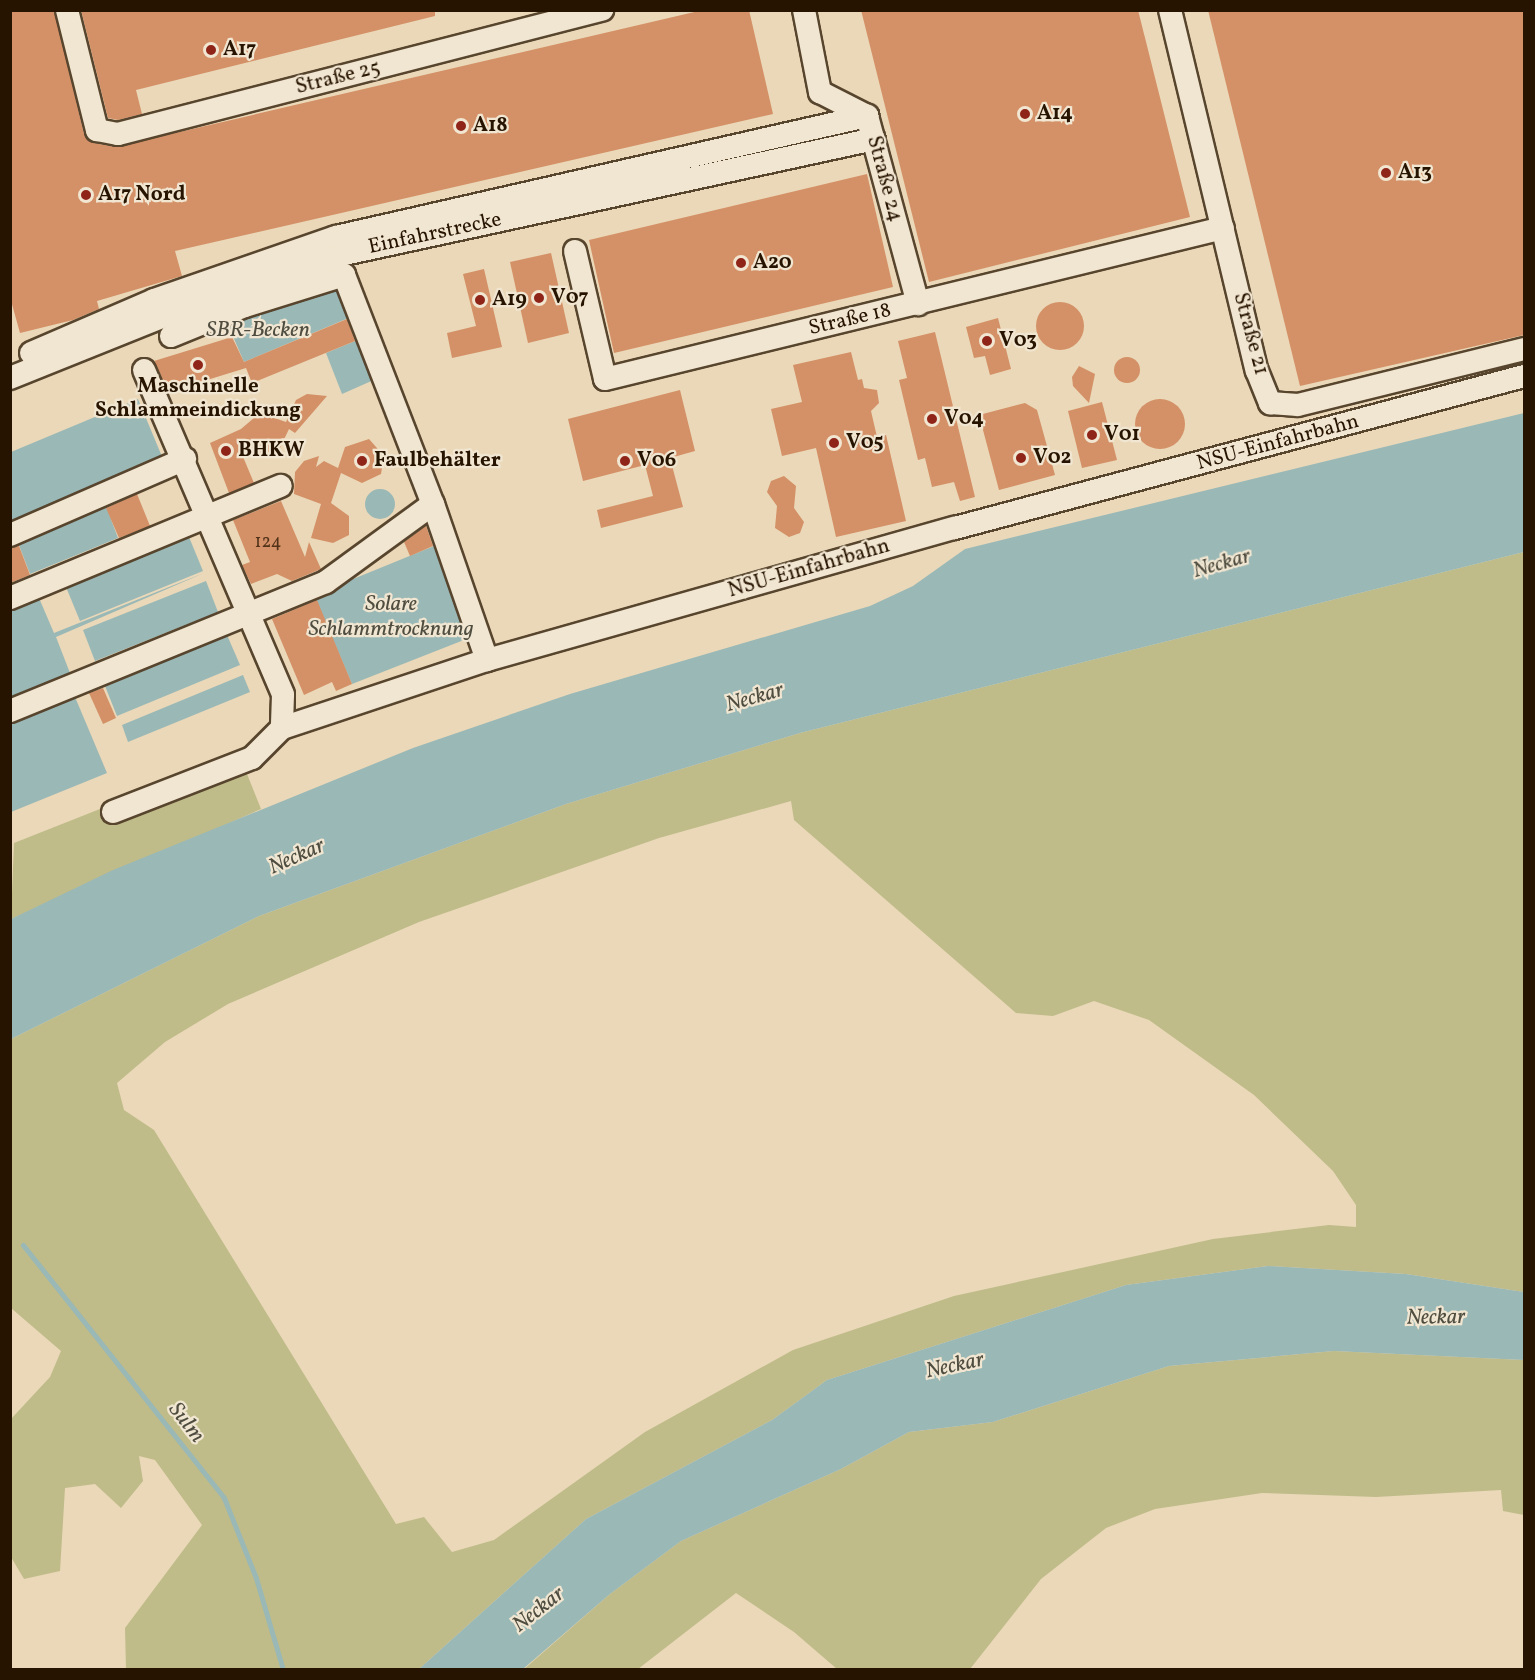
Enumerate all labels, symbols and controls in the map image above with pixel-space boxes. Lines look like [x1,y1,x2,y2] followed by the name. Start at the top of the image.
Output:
[223,37,256,63] place label: A17
[204,43,218,57] marker: A17
[293,55,383,101] street label: Straße 25
[1037,101,1073,127] place label: A14
[1018,107,1032,121] marker: A14
[473,113,508,139] place label: A18
[454,119,468,133] marker: A18
[860,133,908,225] street label: Straße 24
[1398,160,1432,186] place label: A13
[1379,166,1393,180] marker: A13
[98,182,186,208] place label: A17 Nord
[79,188,93,202] marker: A17 Nord
[366,208,504,260] street label: Einfahrstrecke
[753,250,792,276] place label: A20
[734,256,748,270] marker: A20
[551,285,589,311] place label: V07
[492,287,527,313] place label: A19
[1227,290,1273,378] street label: Straße 21
[532,291,546,305] marker: V07
[473,293,487,307] marker: A19
[806,298,894,342] street label: Straße 18
[206,318,310,344] water label: SBR-Becken
[999,328,1037,354] place label: V03
[980,334,994,348] marker: V03
[191,358,205,372] marker: Maschinelle Schlammeindickung
[95,374,301,424] place label: Maschinelle Schlammeindickung
[944,406,984,432] place label: V04
[1194,409,1362,477] street label: NSU-Einfahrbahn
[925,412,939,426] marker: V04
[1104,422,1140,448] place label: V01
[1085,428,1099,442] marker: V01
[846,430,884,456] place label: V05
[827,436,841,450] marker: V05
[238,438,304,464] place label: BHKW
[219,444,233,458] marker: BHKW
[1033,445,1071,471] place label: V02
[374,448,501,474] place label: Faulbehälter
[637,448,676,474] place label: V06
[1014,451,1028,465] marker: V02
[355,454,369,468] marker: Faulbehälter
[618,454,632,468] marker: V06
[255,532,281,554] house number: 124
[725,534,893,604] street label: NSU-Einfahrbahn
[1190,543,1254,585] water label: Neckar
[308,591,474,642] water label: Solare Schlammtrocknung
[723,677,787,719] water label: Neckar
[265,833,329,881] water label: Neckar
[1406,1304,1466,1332] water label: Neckar
[923,1347,987,1385] water label: Neckar
[162,1398,210,1448] water label: Sulm
[508,1581,570,1639] water label: Neckar

